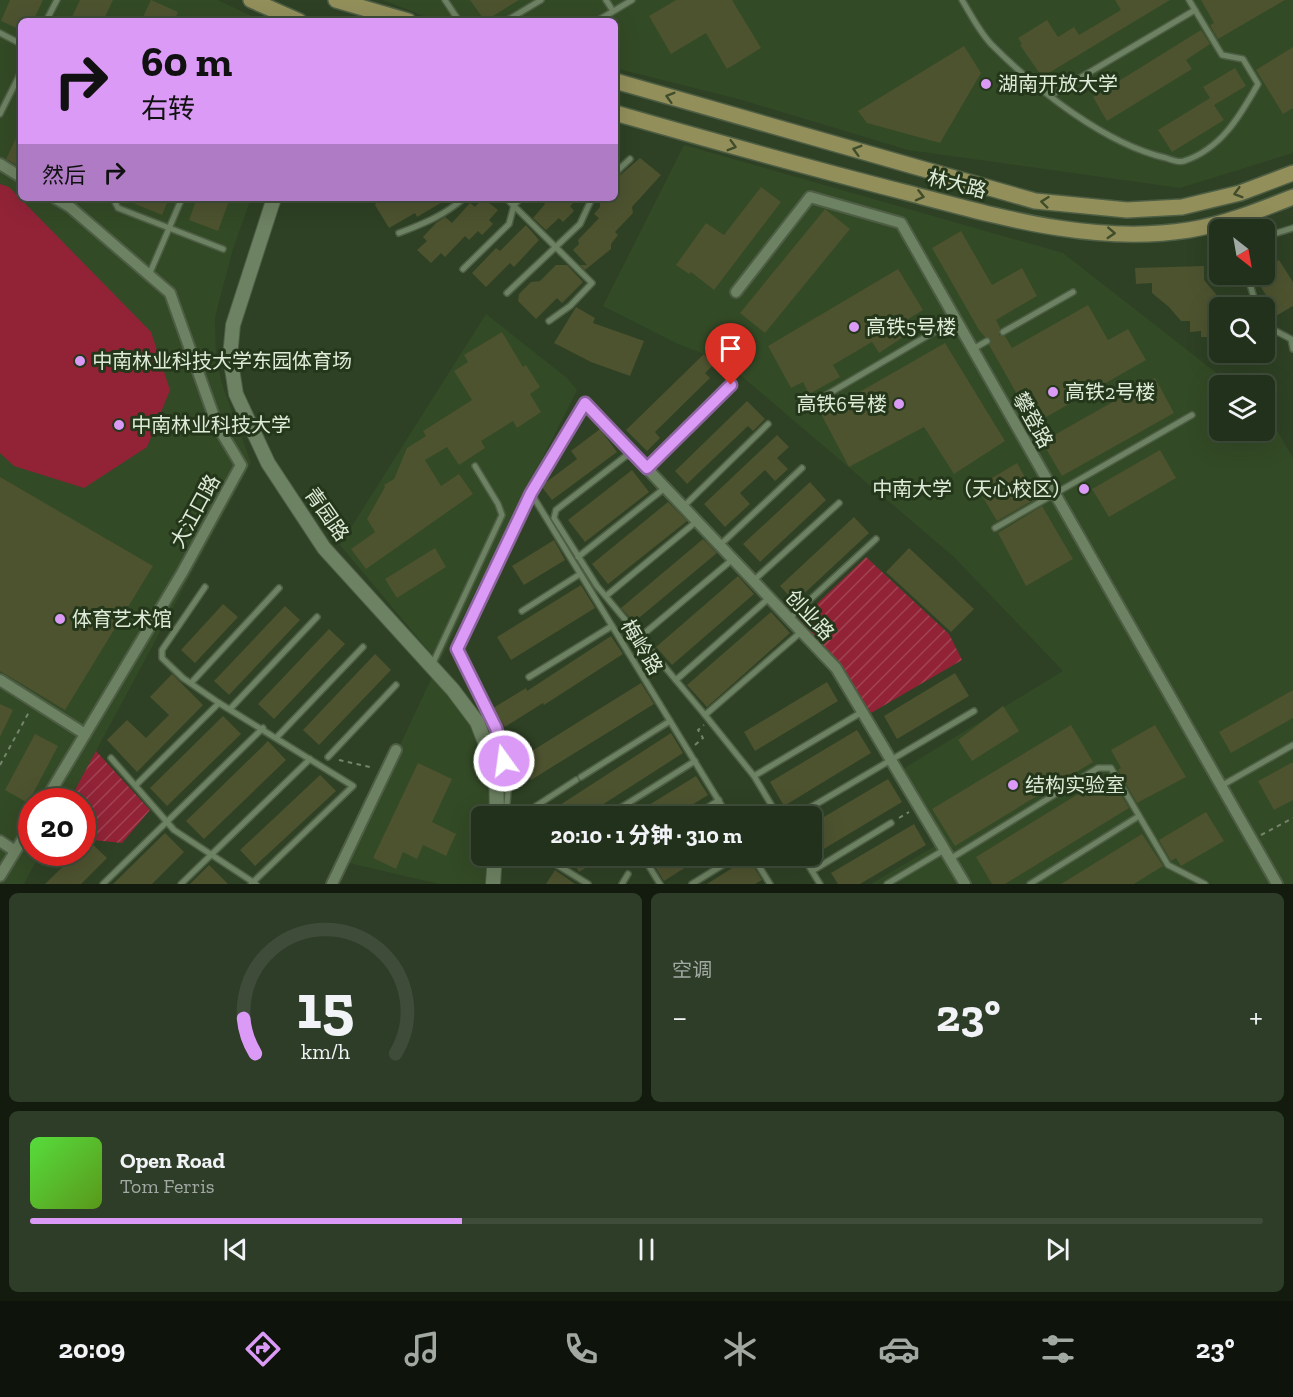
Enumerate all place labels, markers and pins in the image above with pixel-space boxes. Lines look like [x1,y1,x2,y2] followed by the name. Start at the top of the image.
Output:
[998,72,1118,96] place label: 湖南开放大学
[979,77,993,91] marker: 湖南开放大学
[866,315,956,339] place label: 高铁5号楼
[847,320,861,334] marker: 高铁5号楼
[705,323,756,385] pin
[92,349,352,373] place label: 中南林业科技大学东园体育场
[73,354,87,368] marker: 中南林业科技大学东园体育场
[1065,380,1155,404] place label: 高铁2号楼
[1046,385,1060,399] marker: 高铁2号楼
[796,392,887,416] place label: 高铁6号楼
[892,397,906,411] marker: 高铁6号楼
[131,413,291,437] place label: 中南林业科技大学
[112,418,126,432] marker: 中南林业科技大学
[872,477,1072,501] place label: 中南大学（天心校区）
[1077,482,1091,496] marker: 中南大学（天心校区）
[72,607,172,631] place label: 体育艺术馆
[53,612,67,626] marker: 体育艺术馆
[1025,773,1125,797] place label: 结构实验室
[1006,778,1020,792] marker: 结构实验室

